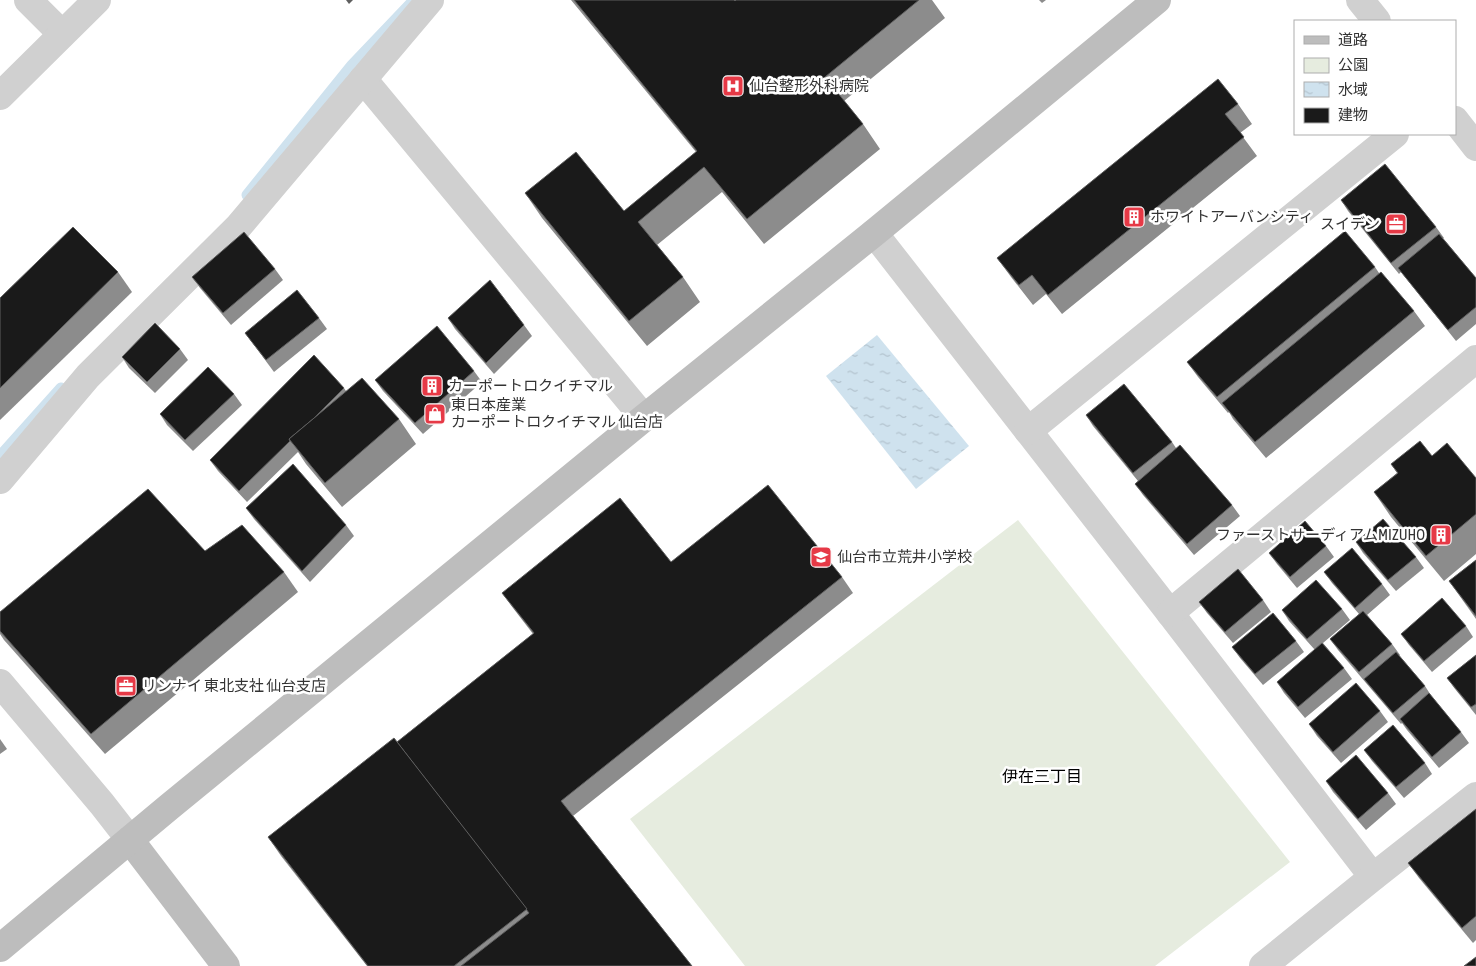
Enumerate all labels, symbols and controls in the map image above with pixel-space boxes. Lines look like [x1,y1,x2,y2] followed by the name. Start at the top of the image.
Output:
[1294,20,1456,135] legend
[1338,31,1368,48] text: 道路
[1338,56,1368,73] text: 公園
[721,74,745,98] hospital icon: 仙台整形外科病院
[749,77,869,94] place label: 仙台整形外科病院
[1338,81,1368,98] text: 水域
[1338,106,1368,123] text: 建物
[1122,205,1146,229] building icon: ホワイトアーバンシティ
[1150,208,1314,225] place label: ホワイトアーバンシティ
[1384,212,1408,236] office icon: スイデン
[1320,215,1380,232] place label: スイデン
[420,374,444,398] building icon: カーポートロクイチマル
[448,377,613,394] place label: カーポートロクイチマル
[451,396,663,430] place label: 東日本産業 カーポートロクイチマル 仙台店
[423,402,447,426] shop icon: 東日本産業 カーポートロクイチマル 仙台店
[1429,523,1453,547] building icon: ファーストサーディアムMIZUHO
[1216,526,1425,543] place label: ファーストサーディアムMIZUHO
[809,545,833,569] school or university icon: 仙台市立荒井小学校
[837,548,972,565] place label: 仙台市立荒井小学校
[114,674,138,698] office icon: リンナイ 東北支社 仙台支店
[142,677,326,694] place label: リンナイ 東北支社 仙台支店
[1002,767,1082,785] district label: 伊在三丁目

